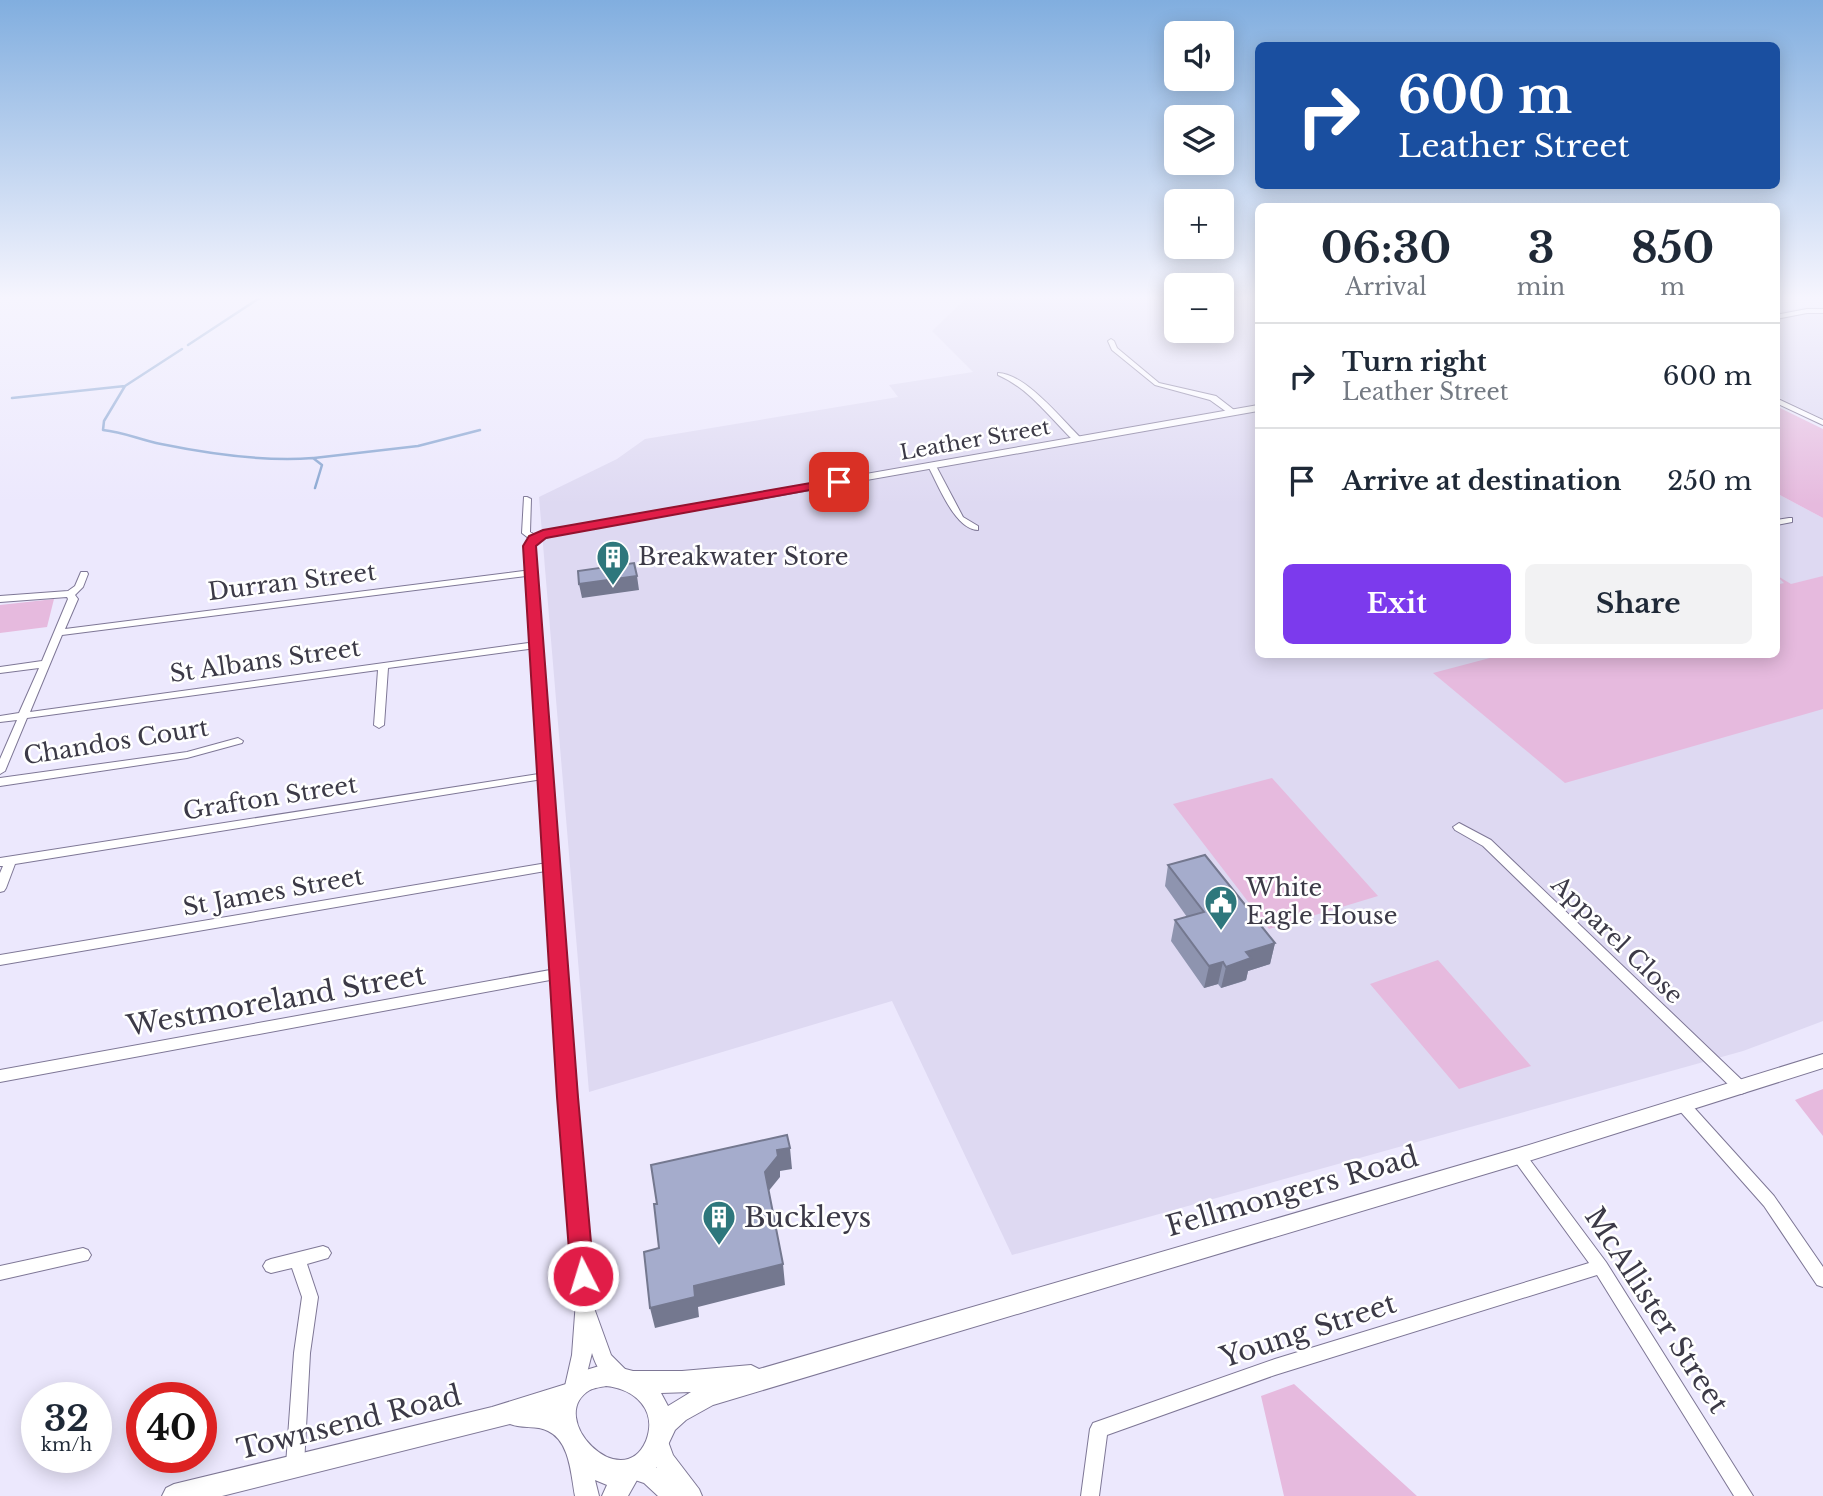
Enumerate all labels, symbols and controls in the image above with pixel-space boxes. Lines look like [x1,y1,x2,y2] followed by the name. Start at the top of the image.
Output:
[1164,21,1234,343] map controls
[1164,21,1234,91] button: sound
[1398,65,1572,126] text: 600 m
[1283,70,1374,161] icon: right
[1164,105,1234,175] button: layers
[1398,126,1630,166] text: Leather Street
[1164,189,1234,259] button: +
[1321,222,1451,274] text: 06:30
[1528,222,1554,274] text: 3
[1631,222,1714,274] text: 850
[1164,273,1234,343] button: −
[1345,273,1427,301] text: Arrival
[1517,273,1565,301] text: min
[1660,273,1685,301] text: m
[1342,346,1487,378] text: Turn right
[1283,357,1321,395] icon: right
[1663,360,1752,392] text: 600 m
[1342,378,1509,406] text: Leather Street
[898,414,1052,466] street label: Leather Street
[809,452,869,512] pin
[1283,462,1321,500] icon: arrive
[820,463,858,501] icon: arrive
[1342,465,1622,497] text: Arrive at destination
[1667,465,1752,497] text: 250 m
[594,538,632,587] building icon: Breakwater Store
[638,542,849,571] place label: Breakwater Store
[206,557,378,606] street label: Durran Street
[1283,564,1511,644] button: Exit
[1525,564,1752,644] button: Share
[168,633,362,688] street label: St Albans Street
[21,713,210,770] street label: Chandos Court
[181,769,359,826] street label: Grafton Street
[180,861,365,922] street label: St James Street
[1545,869,1689,1010] street label: Apparel Close
[1245,873,1398,930] place label: White Eagle House
[1202,883,1240,932] public building icon: White Eagle House
[123,957,429,1044] street label: Westmoreland Street
[1162,1139,1422,1244] street label: Fellmongers Road
[700,1198,738,1247] building icon: Buckleys
[744,1200,871,1235] place label: Buckleys
[1577,1201,1736,1420] street label: McAllister Street
[546,1239,620,1313] position arrow
[1215,1285,1401,1376] street label: Young Street
[233,1378,465,1467] street label: Townsend Road
[126,1382,217,1473] speed limit sign: 40
[44,1397,89,1440] text: 32
[41,1434,92,1456] text: km/h

